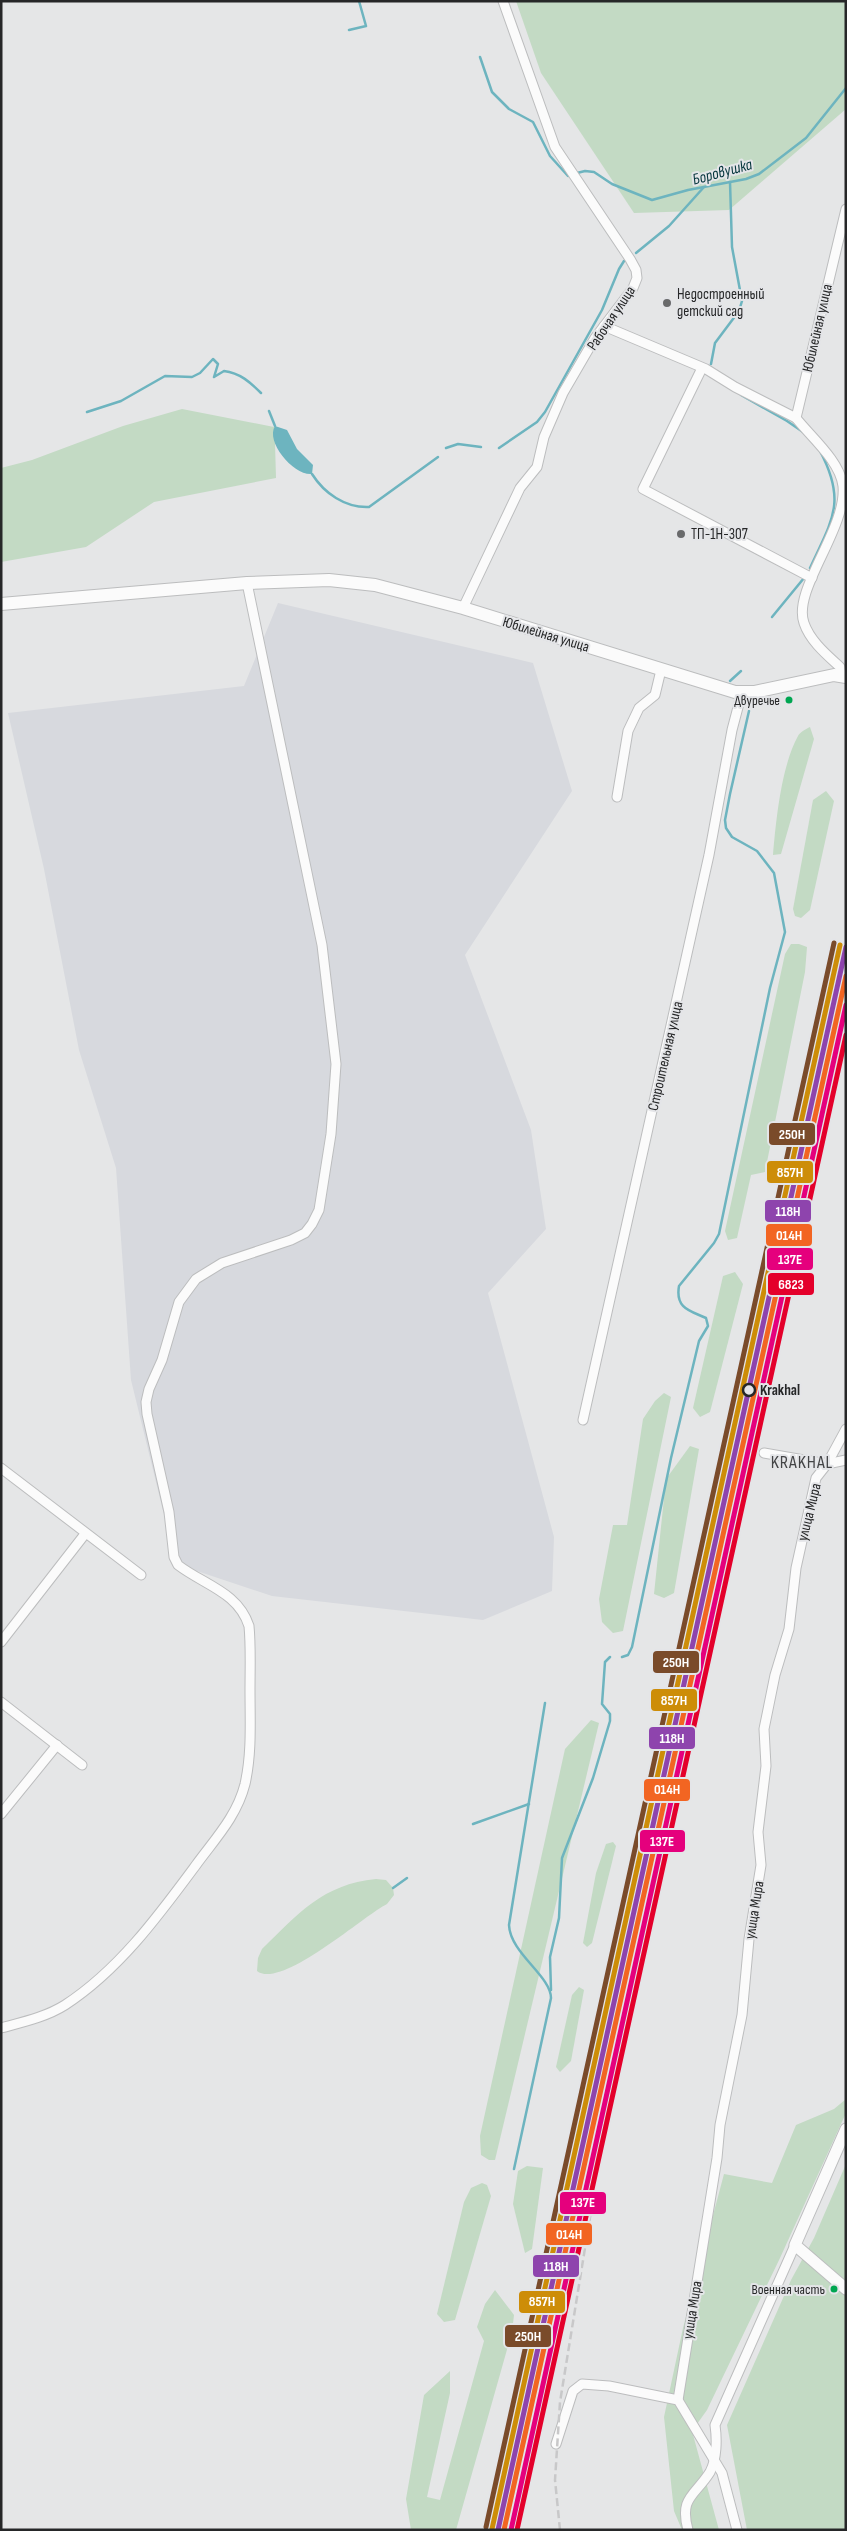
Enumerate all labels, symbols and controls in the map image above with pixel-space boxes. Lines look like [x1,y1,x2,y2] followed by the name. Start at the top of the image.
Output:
[690,155,755,190] water label: Боровушка
[583,282,640,354] street label: Рабочая улица
[798,282,837,374] street label: Юбилейная улица
[677,285,764,321] place label: Недостроенный детский сад
[661,297,673,309] marker: Недостроенный детский сад
[691,525,748,544] place label: ТП-1Н-307
[675,528,687,540] marker: ТП-1Н-307
[500,612,592,657] street label: Юбилейная улица
[734,692,780,709] place label: Двуречье
[784,695,794,705] marker: Двуречье
[644,999,687,1113] street label: Строительная улица
[768,1122,816,1146] line badge: 250Н
[779,1126,805,1143] text: 250Н
[766,1160,814,1184] line badge: 857Н
[777,1164,803,1181] text: 857Н
[764,1199,812,1223] line badge: 118Н
[775,1203,801,1220] text: 118Н
[765,1223,813,1247] line badge: 014Н
[776,1227,802,1244] text: 014Н
[766,1247,814,1271] line badge: 137Е
[778,1251,802,1268] text: 137Е
[767,1272,815,1296] line badge: 6823
[778,1276,804,1293] text: 6823
[760,1381,800,1400] place label: Krakhal
[742,1383,756,1397] marker: Krakhal
[771,1452,833,1473] district label: KRAKHAL
[793,1481,826,1543] street label: улица Мира
[652,1650,700,1674] line badge: 250Н
[663,1654,689,1671] text: 250Н
[650,1688,698,1712] line badge: 857Н
[661,1692,687,1709] text: 857Н
[648,1726,696,1750] line badge: 118Н
[659,1730,685,1747] text: 118Н
[643,1778,691,1802] line badge: 014Н
[654,1781,680,1798] text: 014Н
[639,1829,686,1853] line badge: 137Е
[650,1833,674,1850] text: 137Е
[741,1879,769,1941] street label: улица Мира
[559,2191,607,2215] line badge: 137Е
[571,2194,595,2211] text: 137Е
[545,2222,593,2246] line badge: 014Н
[556,2226,582,2243] text: 014Н
[532,2254,580,2278] line badge: 118Н
[543,2258,569,2275] text: 118Н
[679,2279,707,2341] street label: улица Мира
[751,2281,825,2298] place label: Военная часть
[829,2284,839,2294] marker: Военная часть
[518,2290,566,2314] line badge: 857Н
[529,2293,555,2310] text: 857Н
[504,2324,552,2348] line badge: 250Н
[515,2328,541,2345] text: 250Н

